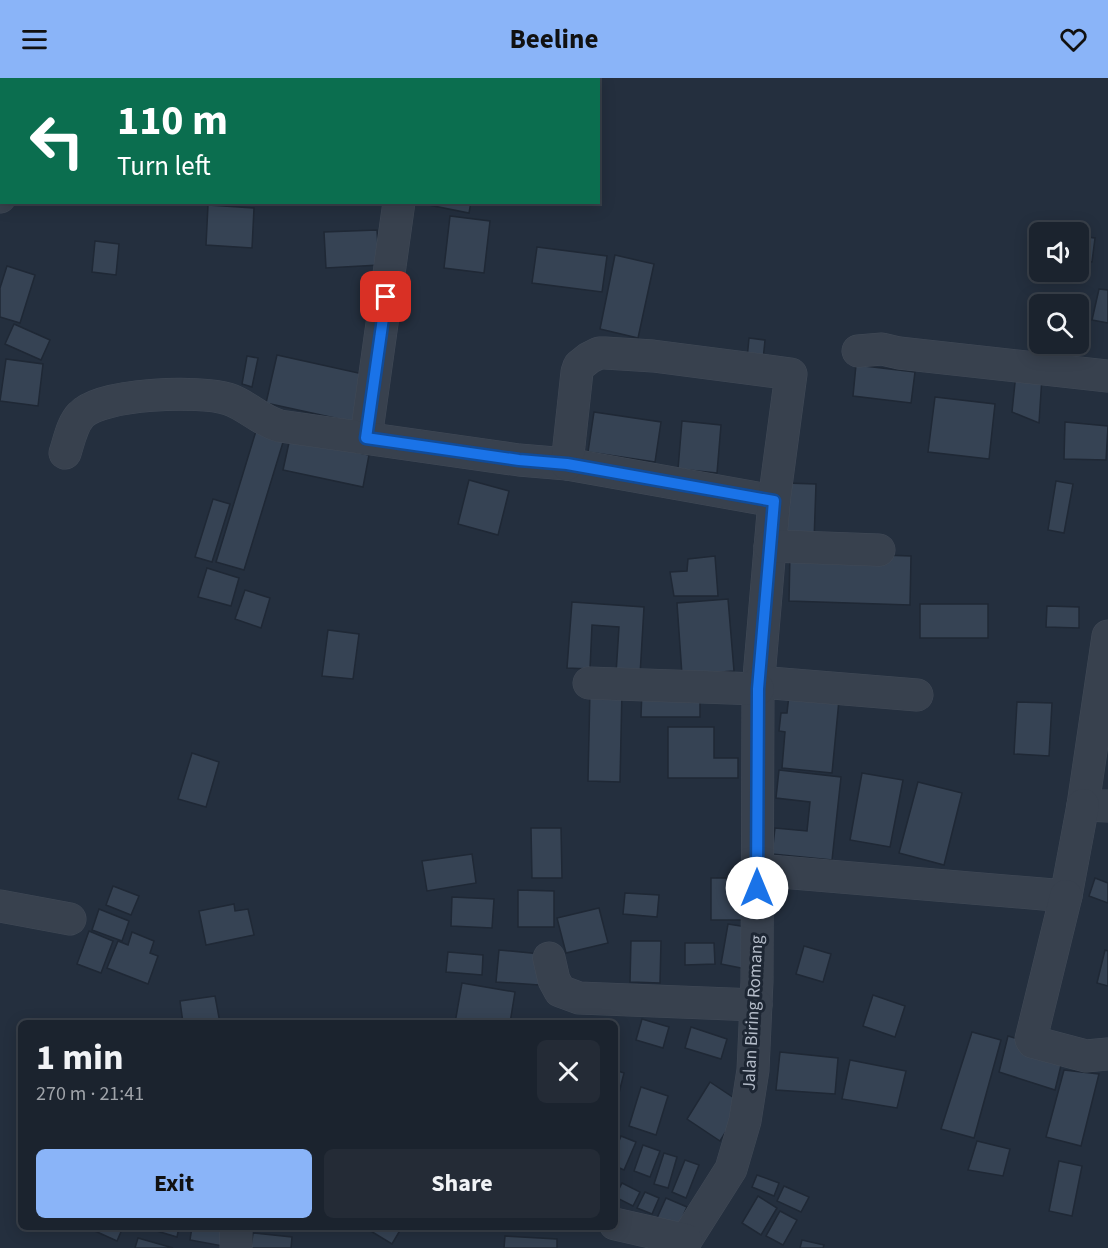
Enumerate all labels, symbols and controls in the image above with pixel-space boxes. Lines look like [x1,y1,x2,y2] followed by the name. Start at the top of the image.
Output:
[510,20,598,59] text: Beeline
[18,23,51,56] icon: menu
[1057,23,1090,56] icon: heart
[117,91,228,151] text: 110 m
[18,102,96,180] icon: left
[117,147,211,186] text: Turn left
[1029,222,1089,354] map controls
[1029,222,1089,282] button: sound
[360,271,411,322] pin
[369,280,402,313] icon: arrive
[1029,294,1089,354] button: search
[725,856,789,920] position arrow
[736,935,770,1091] street label: Jalan Biring Romang
[36,1032,124,1083] text: 1 min
[537,1040,600,1103] button: close
[36,1080,144,1108] text: 270 m · 21:41
[36,1149,312,1218] button: Exit
[324,1149,600,1218] button: Share

